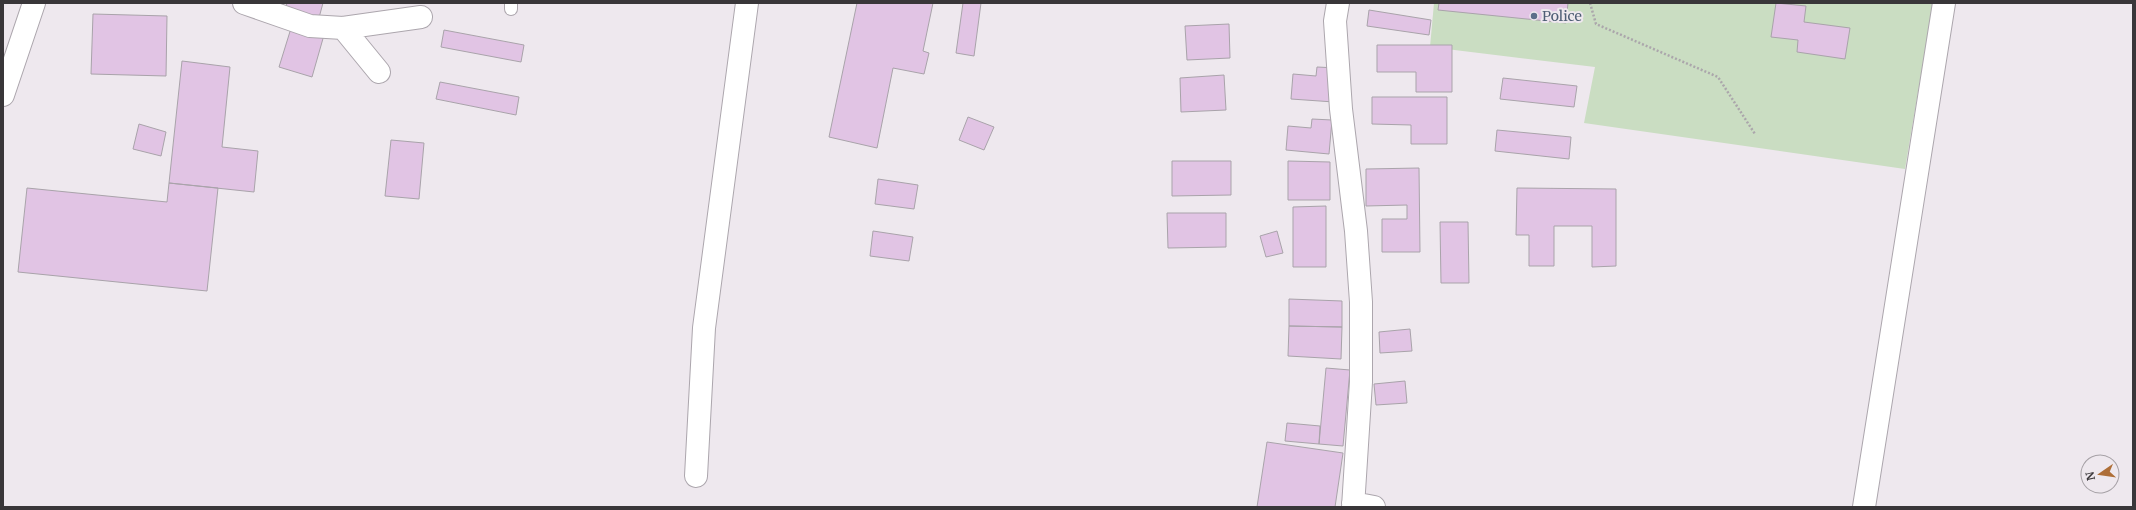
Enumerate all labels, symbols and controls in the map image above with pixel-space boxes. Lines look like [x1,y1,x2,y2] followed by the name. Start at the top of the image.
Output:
[1542,7,1582,25] place label: Police
[1529,11,1539,21] marker: Police
[2080,454,2120,494] north arrow
[2082,470,2098,482] text: N

